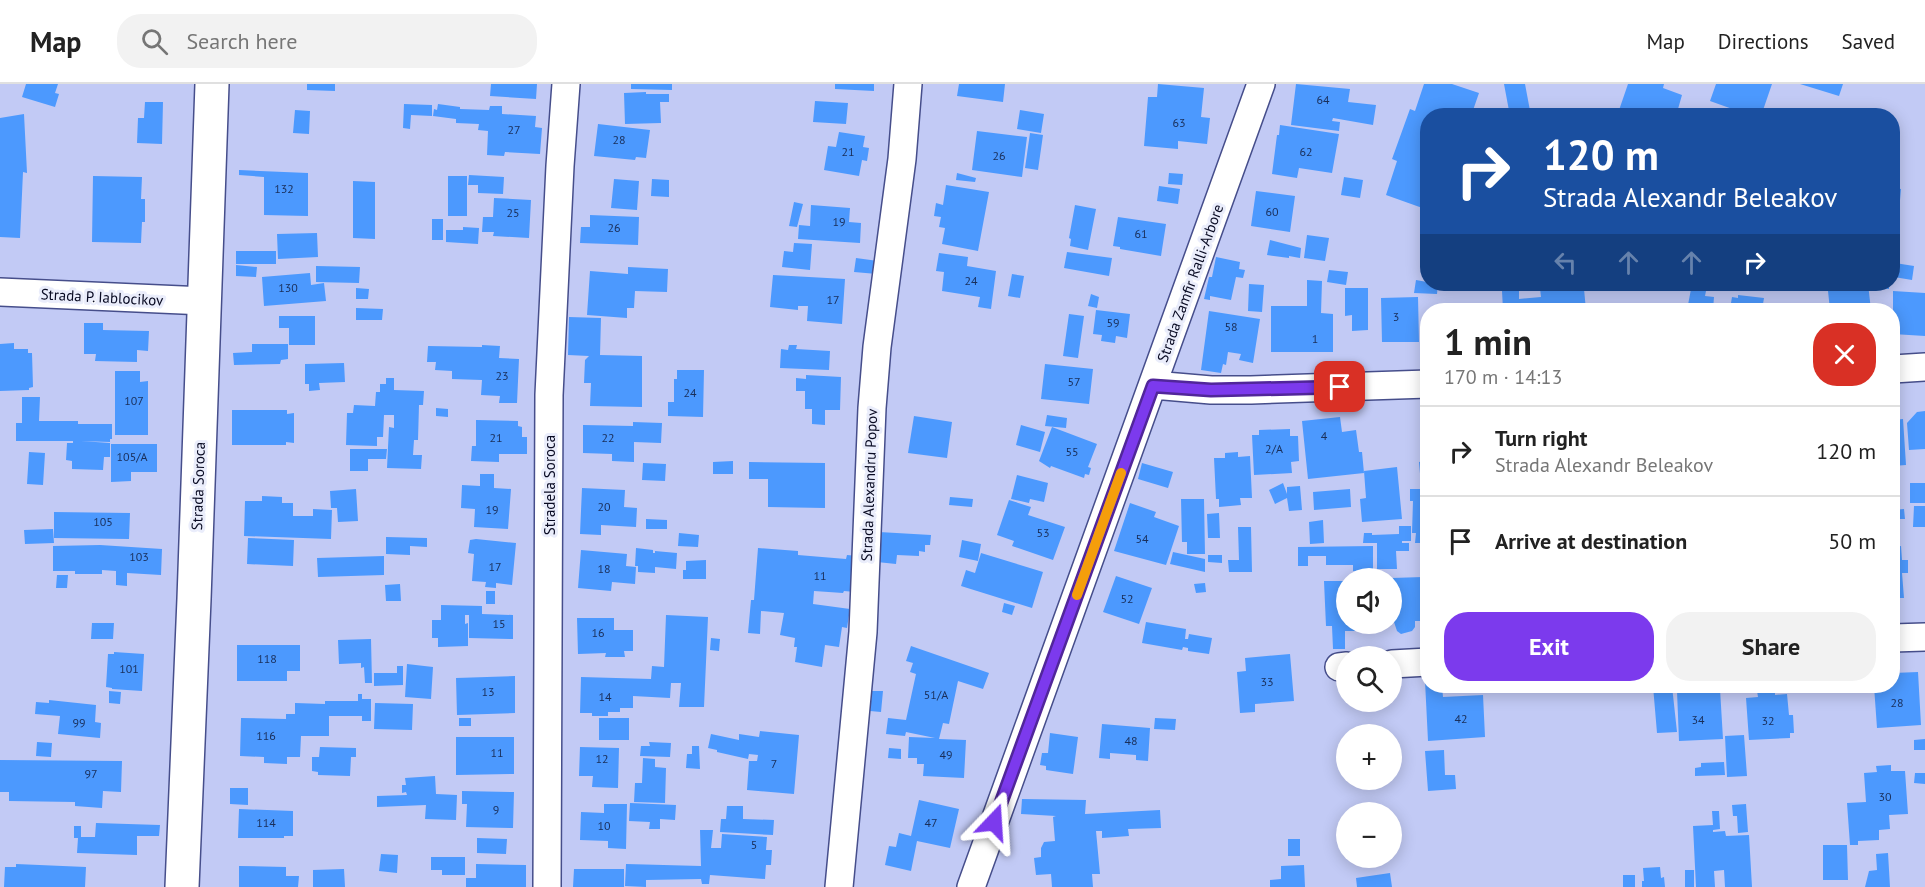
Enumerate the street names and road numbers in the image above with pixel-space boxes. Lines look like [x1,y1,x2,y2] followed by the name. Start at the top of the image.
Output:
[1153,201,1227,365] street label: Strada Zamfir Ralli-Arbore
[40,284,165,310] street label: Strada P. Iablocikov
[857,408,881,562] street label: Strada Alexandru Popov
[540,435,559,535] street label: Stradela Sorocа
[187,441,209,531] street label: Strada Soroca

